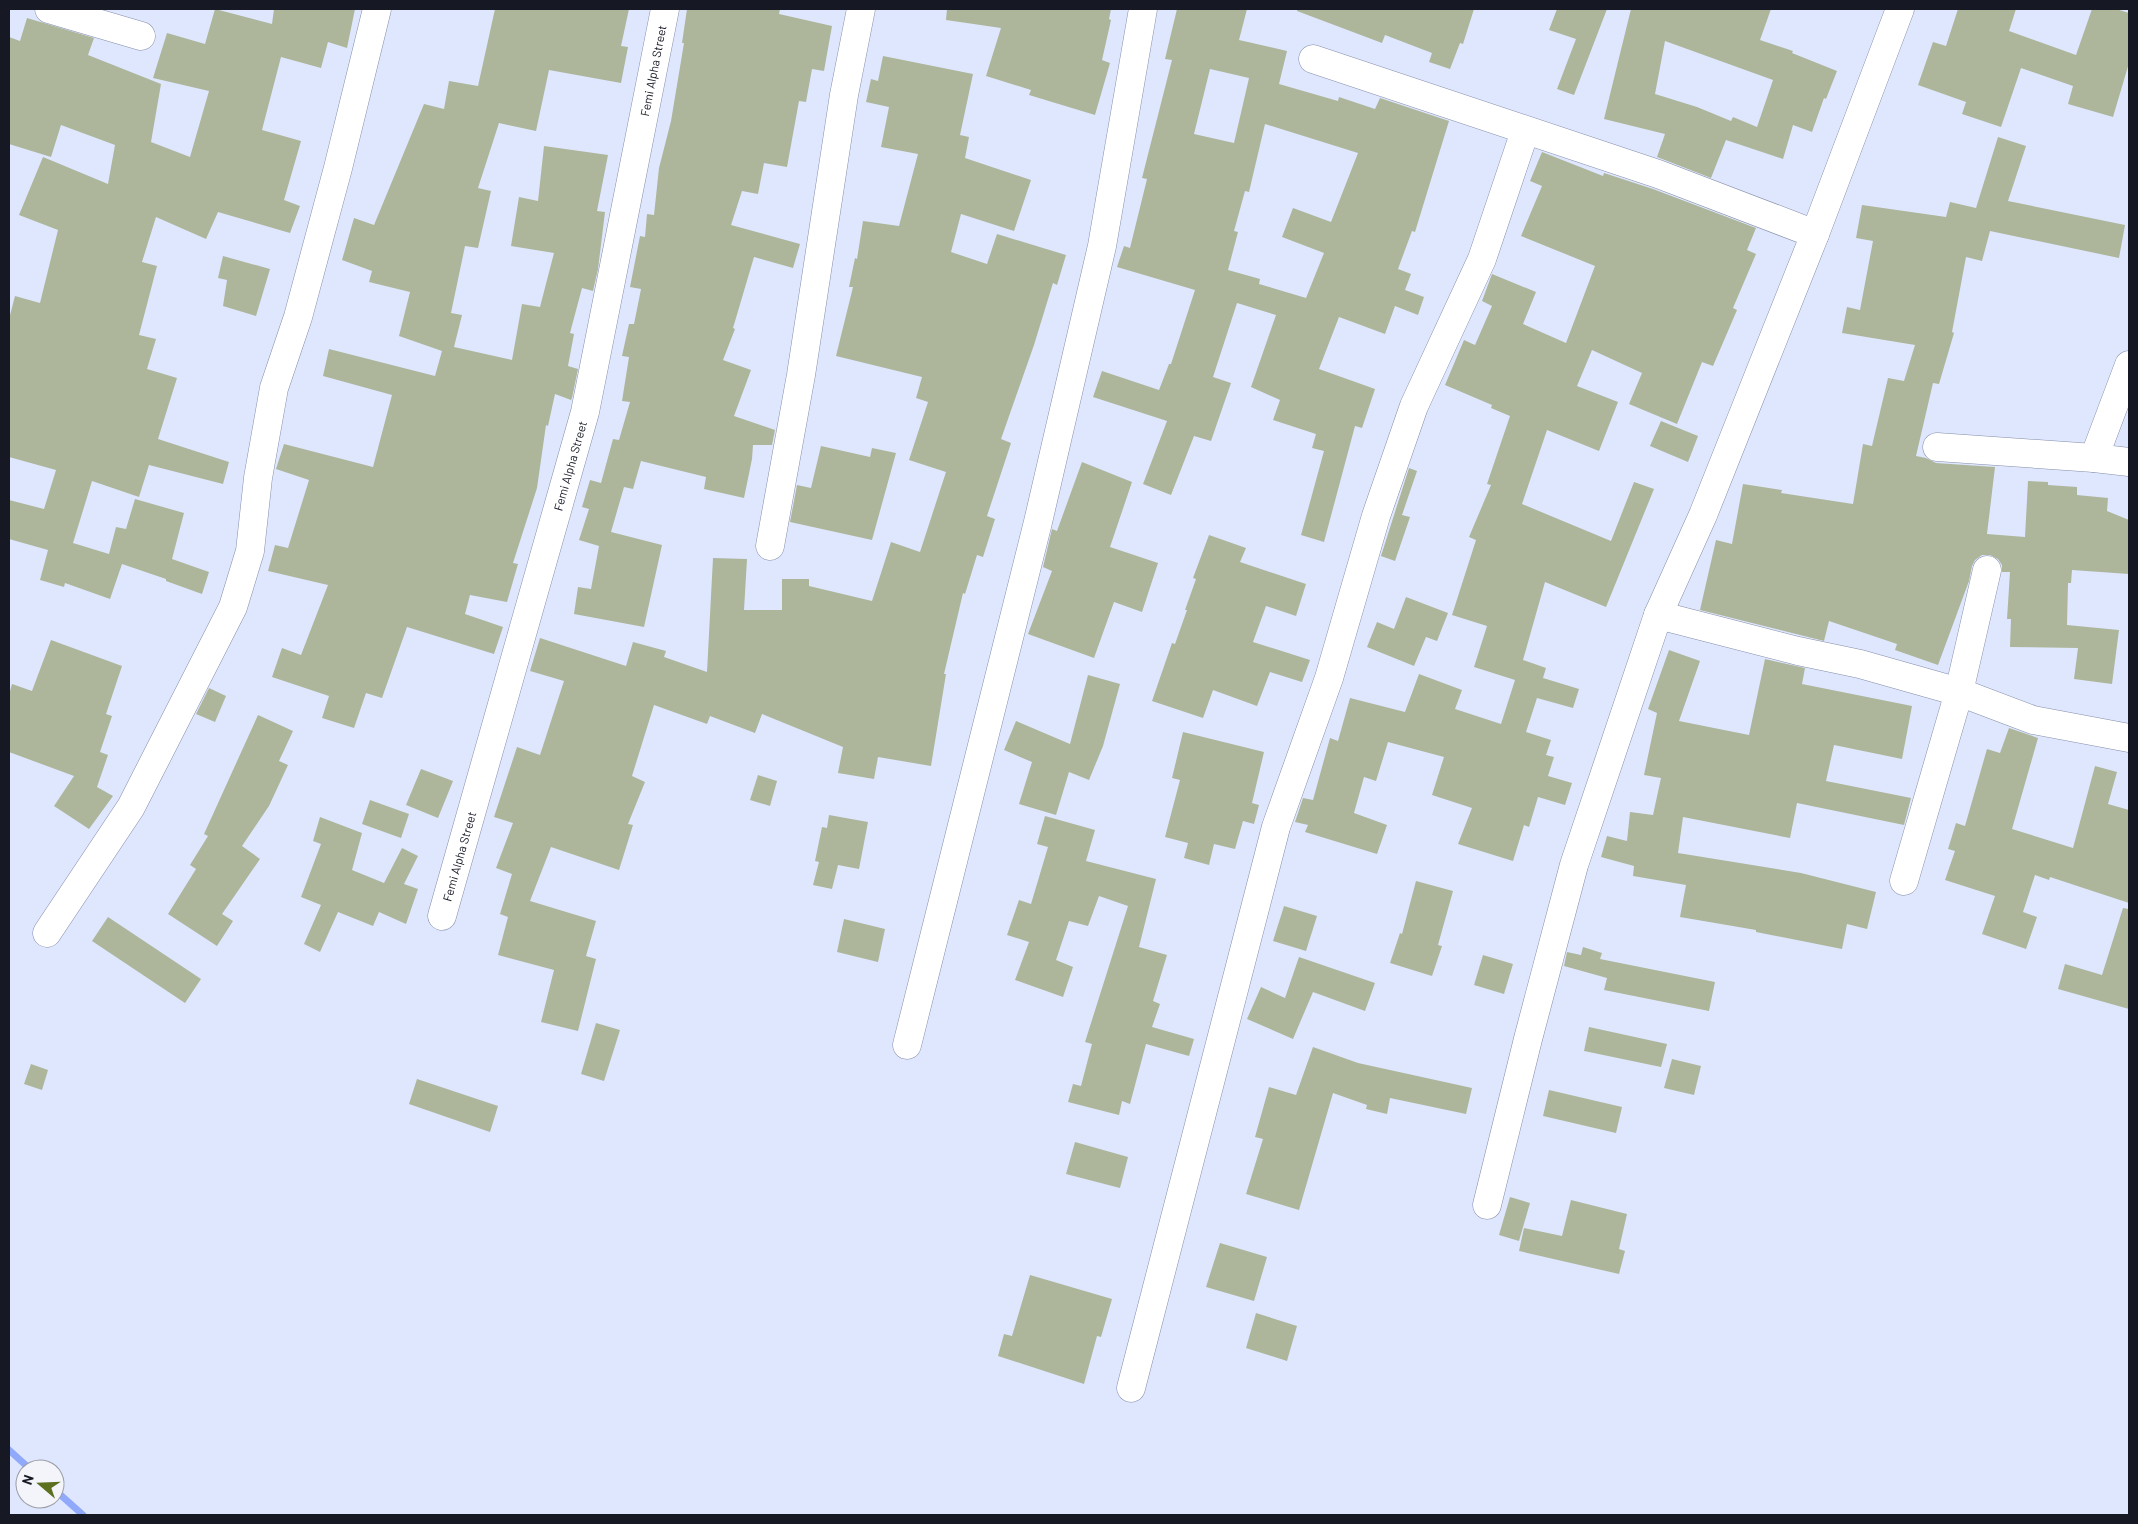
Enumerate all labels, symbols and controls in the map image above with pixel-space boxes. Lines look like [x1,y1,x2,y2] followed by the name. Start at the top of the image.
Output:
[637,24,669,117] street label: Femi Alpha Street
[550,419,589,512] street label: Femi Alpha Street
[440,810,478,903] street label: Femi Alpha Street
[15,1459,65,1509] north arrow
[18,1472,37,1487] text: N

